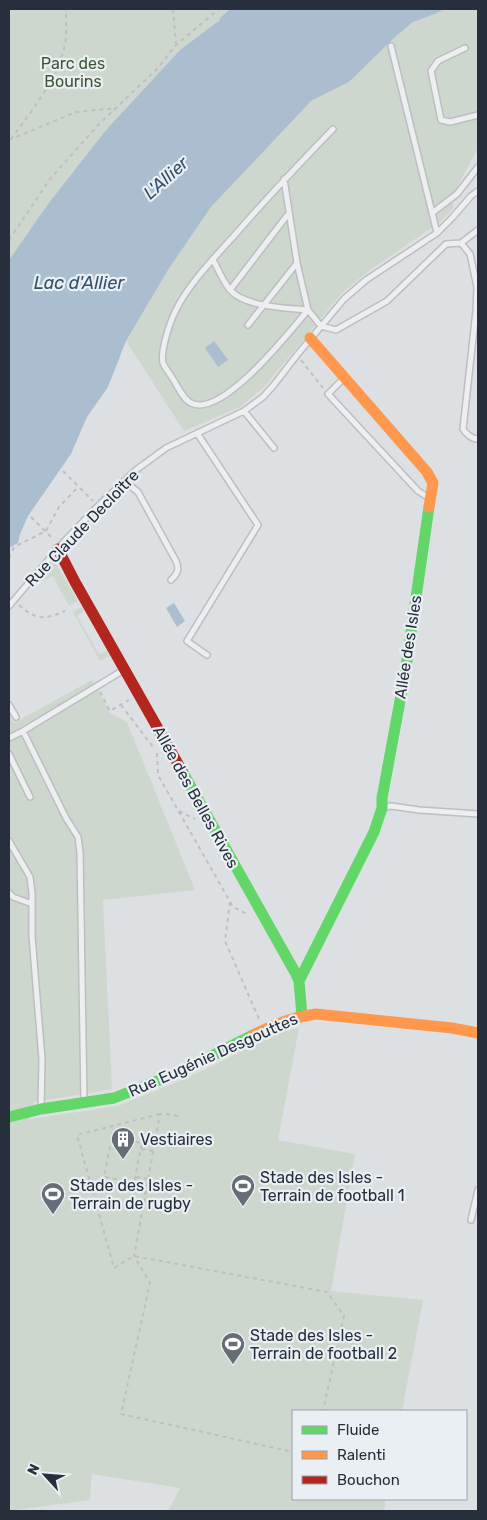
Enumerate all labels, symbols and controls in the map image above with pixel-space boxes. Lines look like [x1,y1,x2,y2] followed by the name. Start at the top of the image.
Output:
[41,54,105,91] park label: Parc des Bourins
[139,151,194,204] water label: L'Allier
[34,272,125,294] water label: Lac d'Allier
[21,466,143,590] street label: Rue Claude Decloître
[390,594,426,700] street label: Allée des Isles
[149,723,243,871] street label: Allée des Belles Rives
[125,1009,301,1101] street label: Rue Eugénie Desgouttes
[110,1126,136,1160] building icon: Vestiaires
[140,1130,213,1149] place label: Vestiaires
[260,1168,405,1205] place label: Stade des Isles - Terrain de football 1
[230,1173,256,1207] sports icon: Stade des Isles - Terrain de football 1
[70,1176,193,1213] place label: Stade des Isles - Terrain de rugby
[40,1181,66,1215] sports icon: Stade des Isles - Terrain de rugby
[250,1326,397,1363] place label: Stade des Isles - Terrain de football 2
[220,1331,246,1365] sports icon: Stade des Isles - Terrain de football 2
[292,1410,467,1500] legend
[337,1421,379,1439] text: Fluide
[337,1446,386,1464] text: Ralenti
[20,1450,70,1500] north arrow
[24,1461,44,1478] text: N
[337,1471,400,1489] text: Bouchon

